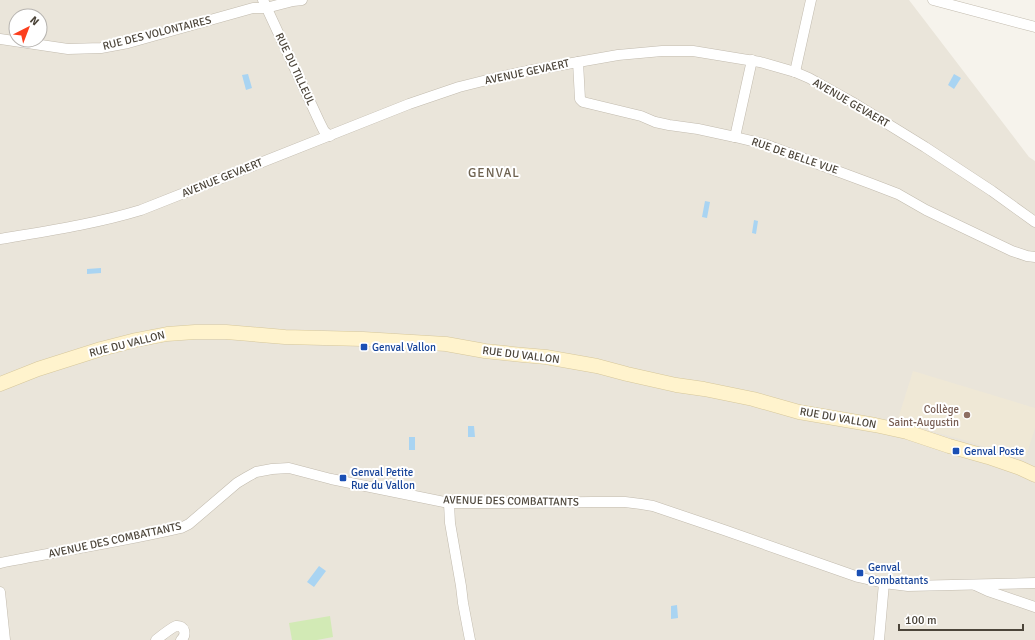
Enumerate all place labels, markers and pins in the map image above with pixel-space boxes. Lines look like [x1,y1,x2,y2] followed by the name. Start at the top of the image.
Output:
[372,341,436,354] place label: Genval Vallon
[359,342,369,352] marker: Genval Vallon
[888,403,959,429] place label: Collège Saint-Augustin
[962,410,972,420] marker: Collège Saint-Augustin
[964,445,1024,458] place label: Genval Poste
[951,446,961,456] marker: Genval Poste
[351,466,415,492] place label: Genval Petite Rue du Vallon
[338,473,348,483] marker: Genval Petite Rue du Vallon
[868,561,928,587] place label: Genval Combattants
[855,568,865,578] marker: Genval Combattants

